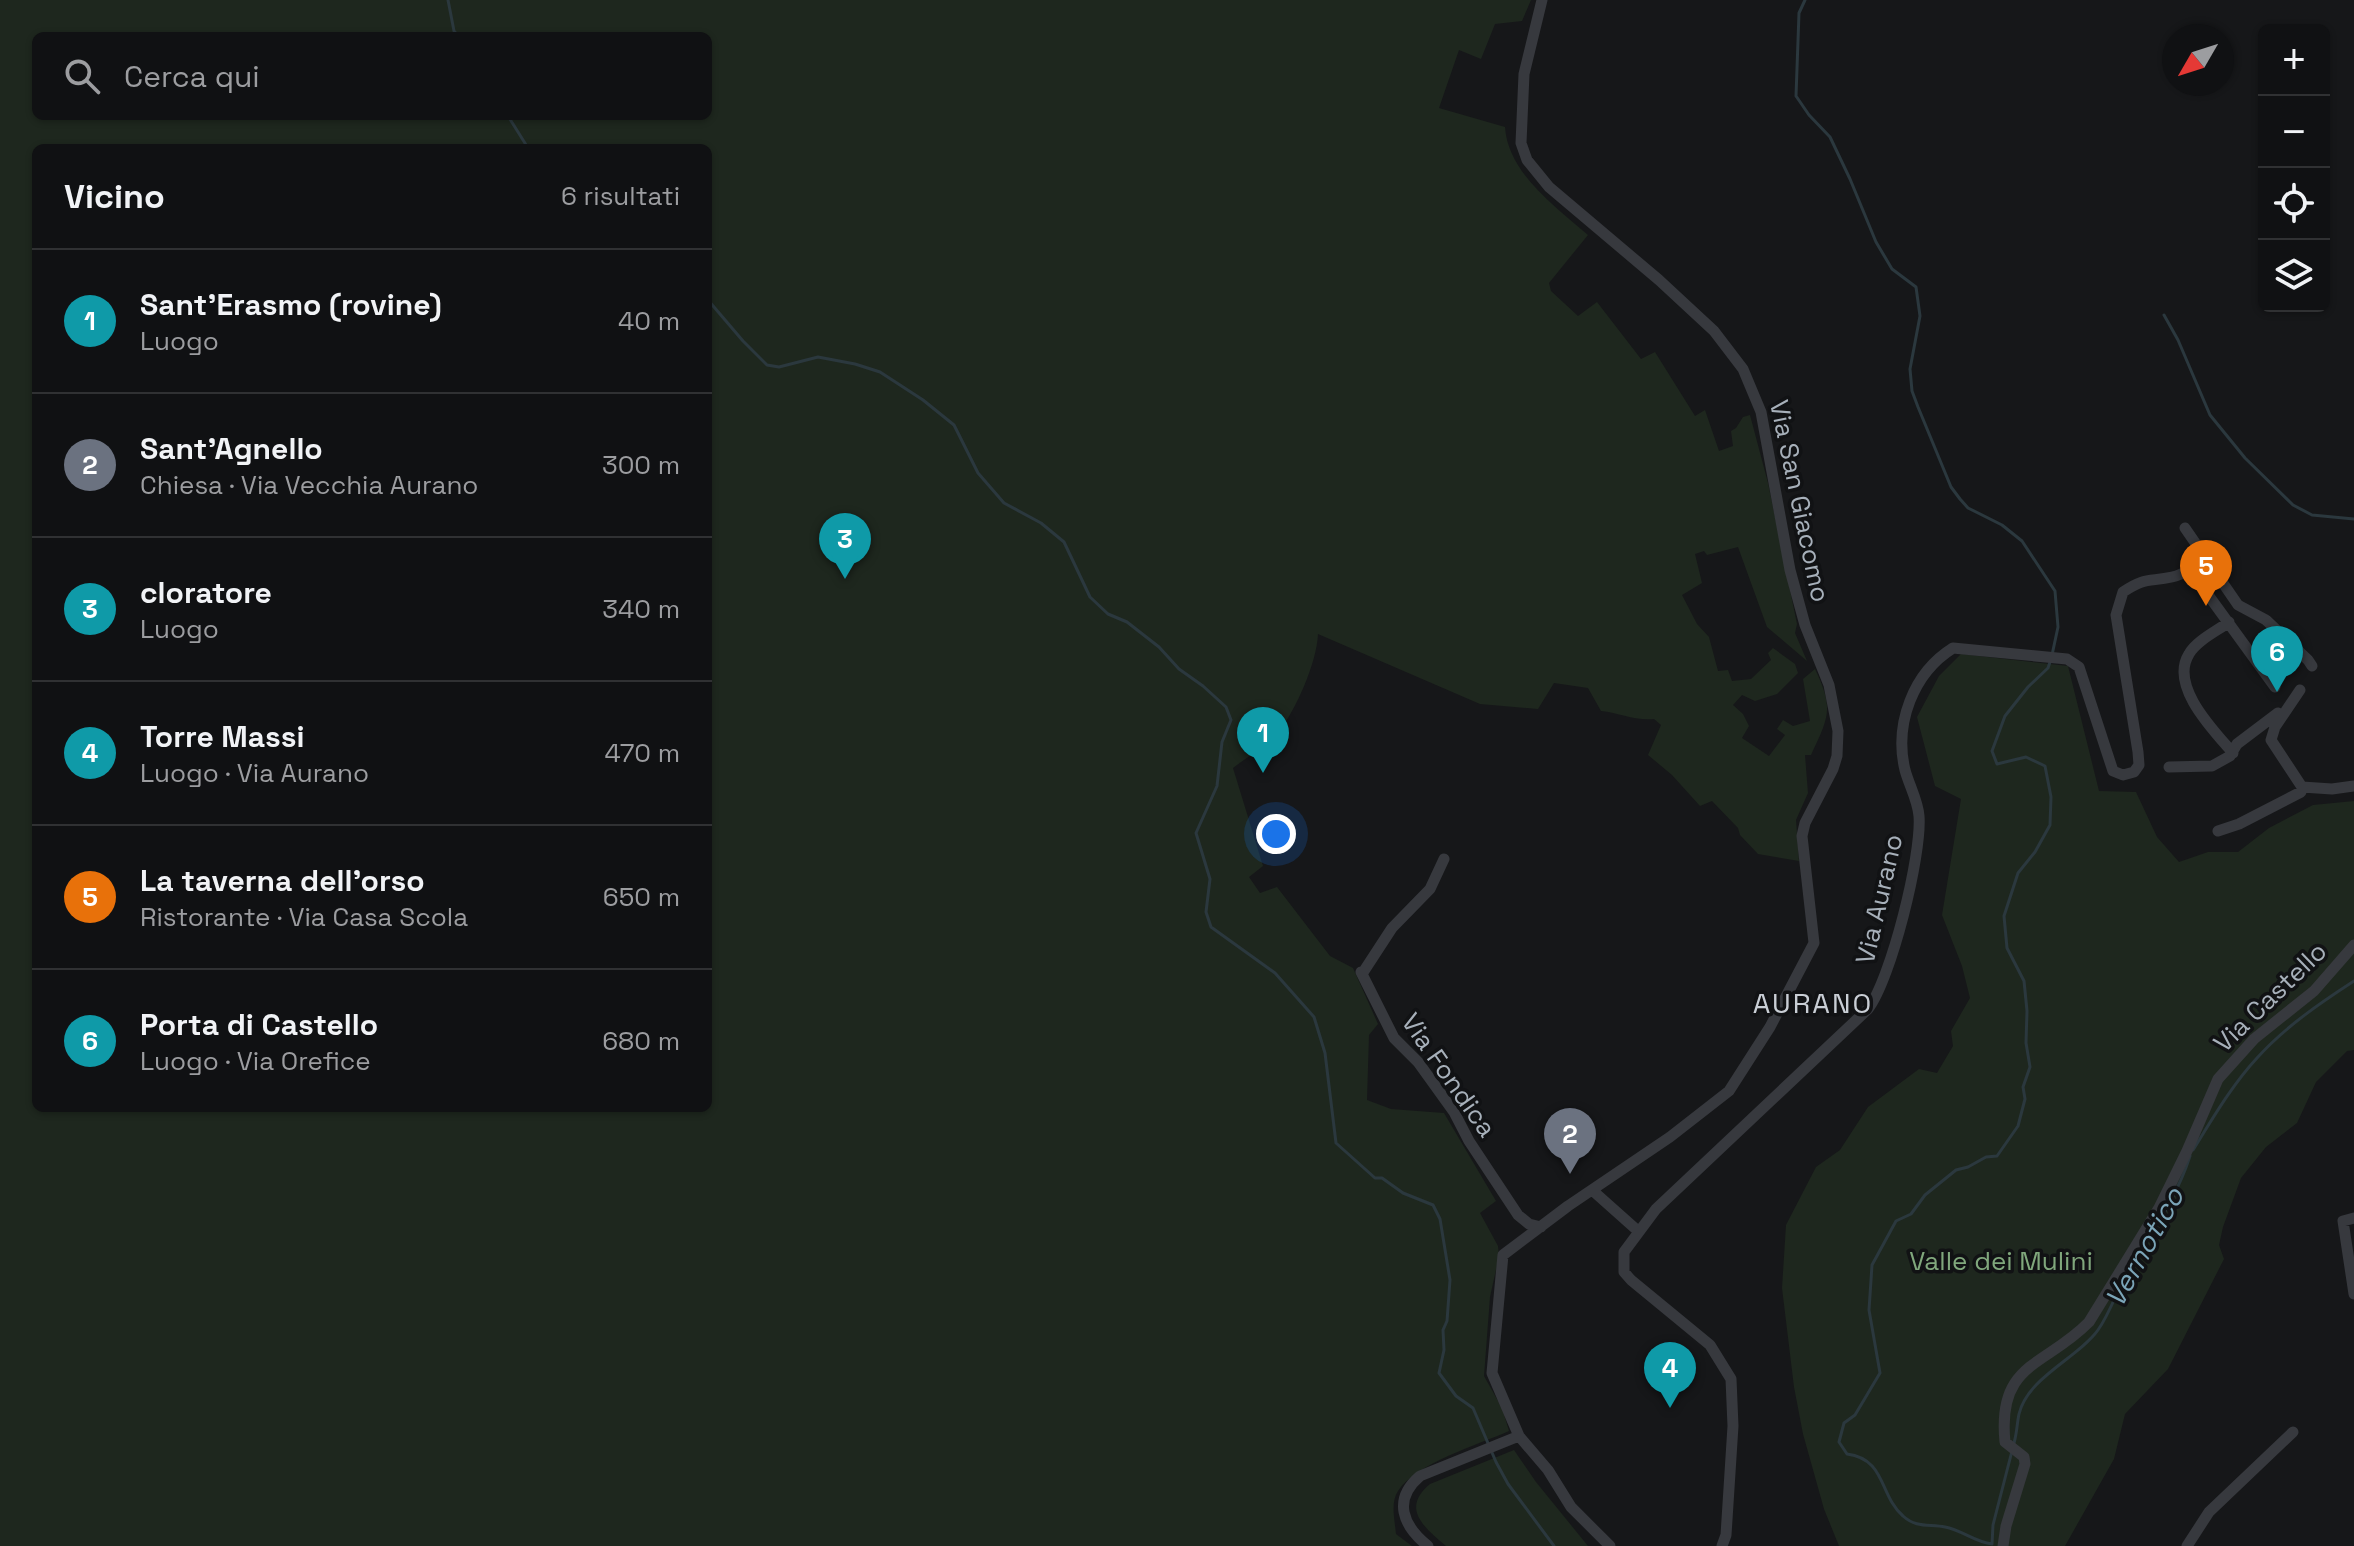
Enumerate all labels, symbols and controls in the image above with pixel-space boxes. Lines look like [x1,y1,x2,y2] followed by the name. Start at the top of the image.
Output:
[2162,24,2234,96] north arrow
[2258,24,2330,312] map controls
[2258,24,2330,96] button: +
[32,32,712,120] search box
[60,54,104,98] icon: search
[124,57,260,96] text: Cerca qui
[2258,96,2330,168] button: −
[2258,168,2330,240] button: locate
[64,175,165,218] text: Vicino
[561,179,680,213] text: 6 risultati
[2258,240,2330,312] button: layers
[140,285,442,324] text: Sant'Erasmo (rovine)
[84,304,96,338] text: 1
[618,304,680,338] text: 40 m
[140,324,219,358] text: Luogo
[1762,397,1838,605] street label: Via San Giacomo
[140,429,323,468] text: Sant'Agnello
[82,448,98,482] text: 2
[602,448,680,482] text: 300 m
[140,468,478,502] text: Chiesa · Via Vecchia Aurano
[819,513,871,579] pin: 3
[2180,540,2232,606] pin: 5
[140,573,272,612] text: cloratore
[82,592,98,626] text: 3
[602,592,680,626] text: 340 m
[140,612,219,646] text: Luogo
[2251,626,2303,692] pin: 6
[1237,707,1289,773] pin: 1
[140,717,304,756] text: Torre Massi
[82,736,98,770] text: 4
[604,736,680,770] text: 470 m
[140,756,369,790] text: Luogo · Via Aurano
[1256,814,1296,854] your location
[1848,831,1910,967] street label: Via Aurano
[140,861,425,900] text: La taverna dell'orso
[82,880,98,914] text: 5
[603,880,680,914] text: 650 m
[140,900,468,934] text: Ristorante · Via Casa Scola
[2206,935,2334,1059] street label: Via Castello
[1753,985,1873,1021] district label: AURANO
[140,1005,378,1044] text: Porta di Castello
[1394,1006,1504,1144] street label: Via Fondica
[82,1024,98,1058] text: 6
[602,1024,680,1058] text: 680 m
[140,1044,371,1078] text: Luogo · Via Orefice
[1544,1108,1596,1174] pin: 2
[2096,1180,2192,1313] water label: Vernotico
[1909,1244,2093,1278] park label: Valle dei Mulini
[1644,1342,1696,1408] pin: 4

